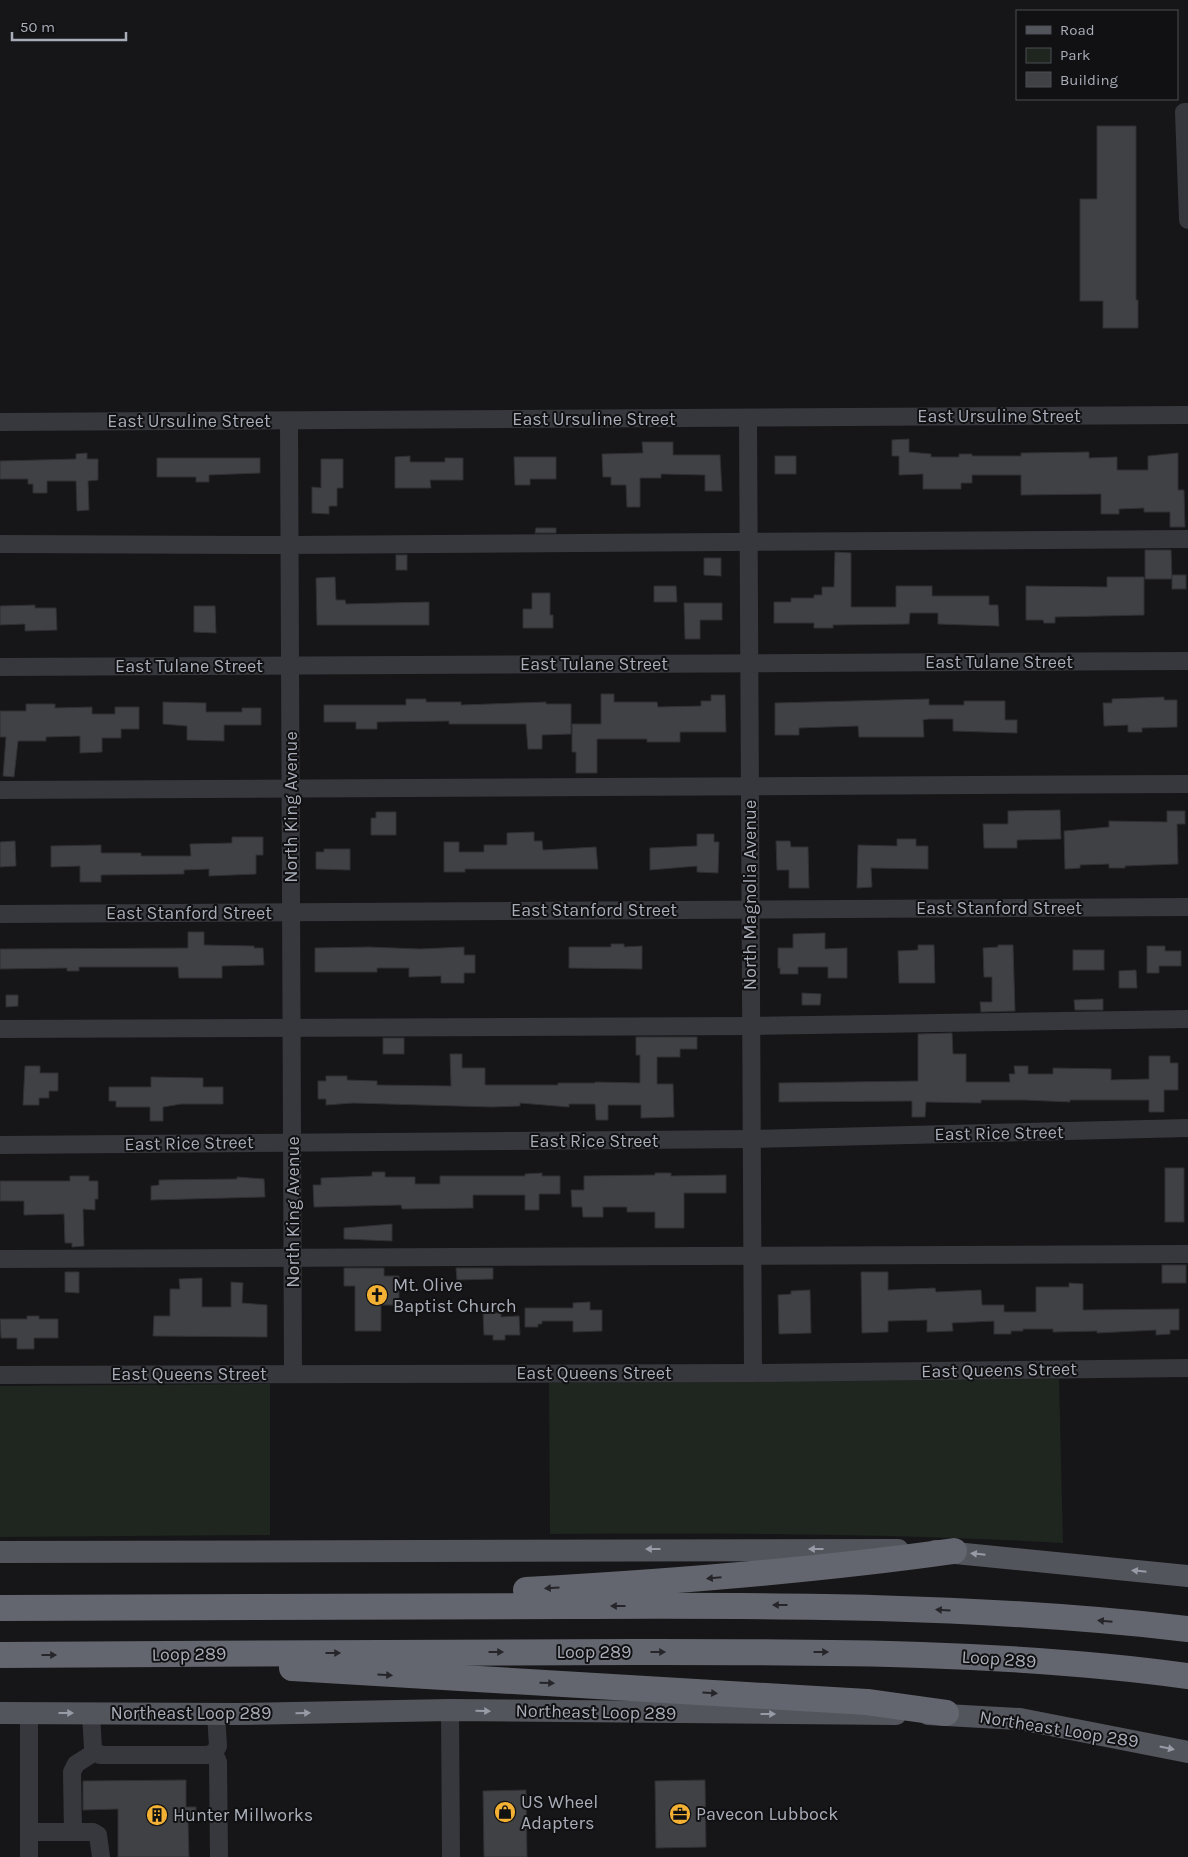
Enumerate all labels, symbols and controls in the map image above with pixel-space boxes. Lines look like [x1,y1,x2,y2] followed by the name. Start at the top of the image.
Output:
[12,10,126,42] scale bar
[1016,10,1178,100] legend
[20,18,55,36] text: 50 m
[1060,21,1095,39] text: Road
[1060,46,1090,64] text: Park
[1060,71,1118,89] text: Building
[917,405,1081,427] street label: East Ursuline Street
[512,408,676,430] street label: East Ursuline Street
[107,410,271,432] street label: East Ursuline Street
[925,651,1073,673] street label: East Tulane Street
[520,653,668,675] street label: East Tulane Street
[115,655,263,677] street label: East Tulane Street
[280,731,302,883] street label: North King Avenue
[739,800,761,990] street label: North Magnolia Avenue
[916,897,1082,919] street label: East Stanford Street
[511,899,677,921] street label: East Stanford Street
[106,902,272,924] street label: East Stanford Street
[934,1121,1064,1145] street label: East Rice Street
[529,1130,659,1152] street label: East Rice Street
[124,1131,254,1155] street label: East Rice Street
[282,1136,304,1288] street label: North King Avenue
[393,1274,517,1317] place label: Mt. Olive Baptist Church
[365,1283,389,1307] church icon: Mt. Olive Baptist Church
[921,1358,1077,1382] street label: East Queens Street
[516,1362,672,1384] street label: East Queens Street
[111,1363,267,1385] street label: East Queens Street
[645,1545,661,1553] one-way arrow
[807,1545,823,1553] one-way arrow
[970,1550,986,1558] one-way arrow
[1131,1567,1147,1575] one-way arrow
[706,1575,722,1583] one-way arrow
[544,1585,560,1593] one-way arrow
[772,1601,788,1609] one-way arrow
[609,1602,625,1610] one-way arrow
[934,1605,950,1613] one-way arrow
[1096,1617,1112,1625] one-way arrow
[557,1641,631,1663] street label: Loop 289
[151,1642,227,1666] street label: Loop 289
[961,1645,1037,1673] street label: Loop 289
[488,1648,504,1656] one-way arrow
[651,1648,667,1656] one-way arrow
[813,1648,829,1656] one-way arrow
[326,1649,342,1657] one-way arrow
[41,1651,57,1659] one-way arrow
[377,1671,393,1679] one-way arrow
[540,1679,556,1687] one-way arrow
[702,1689,718,1697] one-way arrow
[515,1700,677,1724] street label: Northeast Loop 289
[111,1702,271,1724] street label: Northeast Loop 289
[978,1706,1140,1752] street label: Northeast Loop 289
[475,1707,491,1715] one-way arrow
[295,1708,311,1716] one-way arrow
[58,1709,74,1717] one-way arrow
[760,1711,776,1719] one-way arrow
[1159,1744,1174,1752] one-way arrow
[521,1791,598,1834] place label: US Wheel Adapters
[493,1800,517,1824] shop icon: US Wheel Adapters
[668,1802,692,1826] office icon: Pavecon Lubbock
[145,1803,169,1827] building icon: Hunter Millworks
[696,1803,838,1825] place label: Pavecon Lubbock
[173,1804,313,1826] place label: Hunter Millworks

